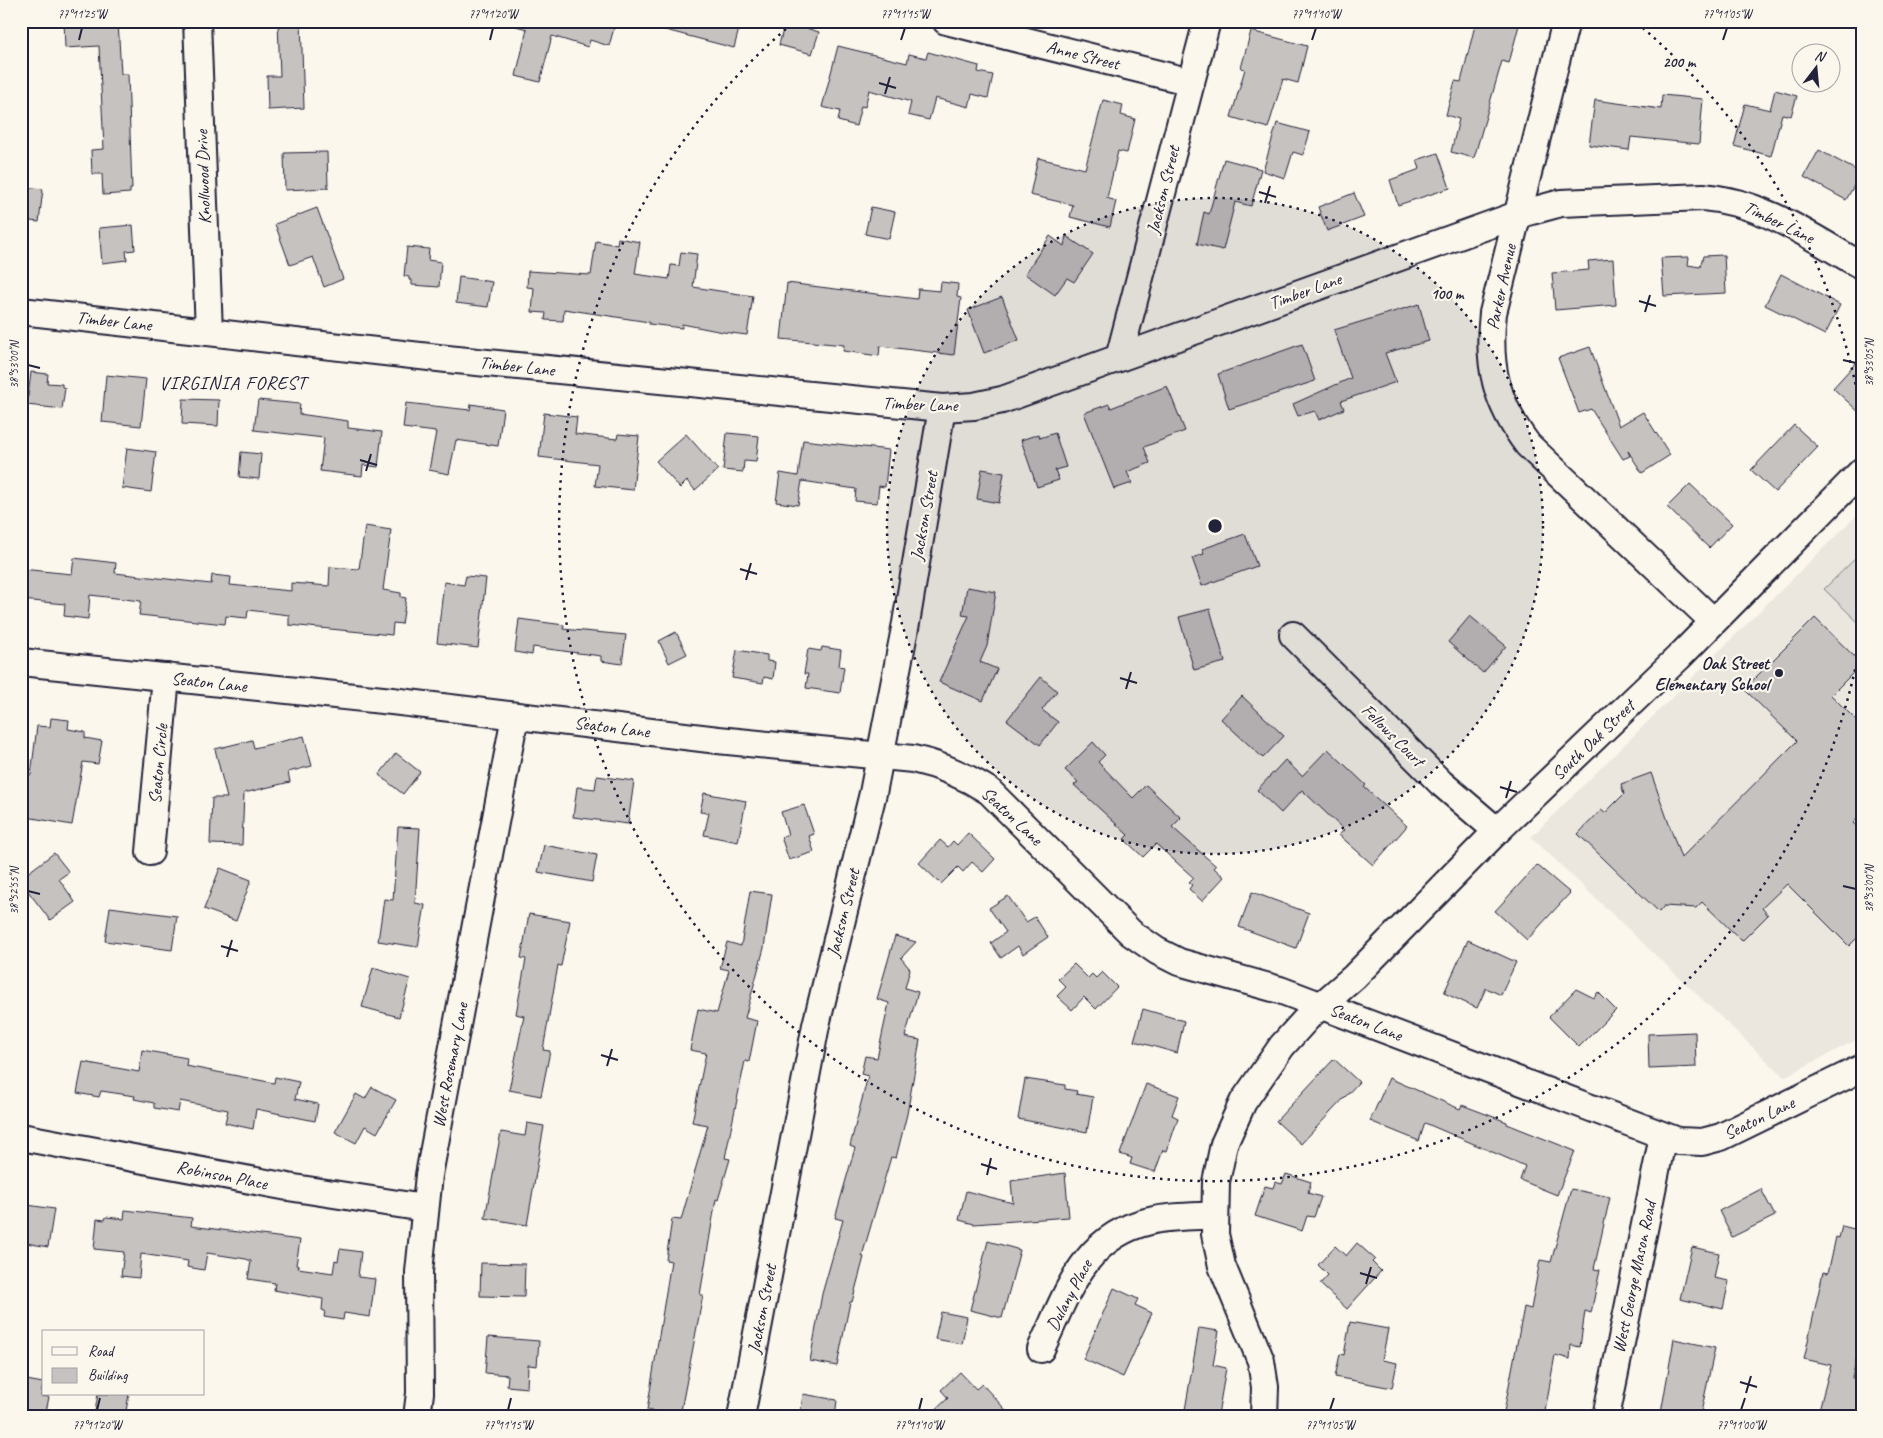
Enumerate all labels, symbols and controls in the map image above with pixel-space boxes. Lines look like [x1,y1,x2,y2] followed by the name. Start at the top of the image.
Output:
[58,6,109,22] text: 77°11'25"W
[469,6,520,22] text: 77°11'20"W
[881,6,932,22] text: 77°11'15"W
[1292,6,1343,22] text: 77°11'10"W
[1703,6,1754,22] text: 77°11'05"W
[1044,35,1124,75] street label: Anne Street
[1790,42,1840,92] north arrow
[1813,47,1828,66] text: N
[1663,53,1697,72] text: 200 m
[190,128,216,225] street label: Knollwood Drive
[1141,142,1185,237] street label: Jackson Street
[1740,196,1819,249] street label: Timber Lane
[1481,241,1521,332] street label: Parker Avenue
[1266,267,1345,314] street label: Timber Lane
[1431,285,1465,304] text: 100 m
[75,306,154,336] street label: Timber Lane
[1861,338,1877,387] text: 38°53'05"N
[6,340,22,389] text: 38°53'00"N
[478,351,557,381] street label: Timber Lane
[159,371,310,395] district label: VIRGINIA FOREST
[882,392,959,416] street label: Timber Lane
[905,468,943,563] street label: Jackson Street
[1206,517,1224,535] centre of rings
[1655,652,1773,695] place label: Oak Street Elementary School
[170,667,249,697] street label: Seaton Lane
[1773,667,1785,679] marker: Oak Street Elementary School
[1547,693,1641,785] street label: South Oak Street
[1357,699,1431,773] street label: Fellows Court
[573,711,652,743] street label: Seaton Lane
[144,722,173,805] street label: Seaton Circle
[977,782,1048,851] street label: Seaton Lane
[1861,864,1877,913] text: 38°53'00"N
[821,865,865,960] street label: Jackson Street
[6,866,22,915] text: 38°52'55"N
[1327,998,1406,1046] street label: Seaton Lane
[427,1000,473,1129] street label: West Rosemary Lane
[1720,1091,1799,1144] street label: Seaton Lane
[175,1155,270,1195] street label: Robinson Place
[1607,1196,1661,1355] street label: West George Mason Road
[1041,1255,1097,1334] street label: Dulany Place
[742,1261,782,1356] street label: Jackson Street
[42,1330,205,1396] legend
[88,1342,115,1361] text: Road
[88,1366,128,1385] text: Building
[73,1417,124,1433] text: 77°11'20"W
[484,1417,535,1433] text: 77°11'15"W
[895,1417,946,1433] text: 77°11'10"W
[1306,1417,1357,1433] text: 77°11'05"W
[1717,1417,1768,1433] text: 77°11'00"W

